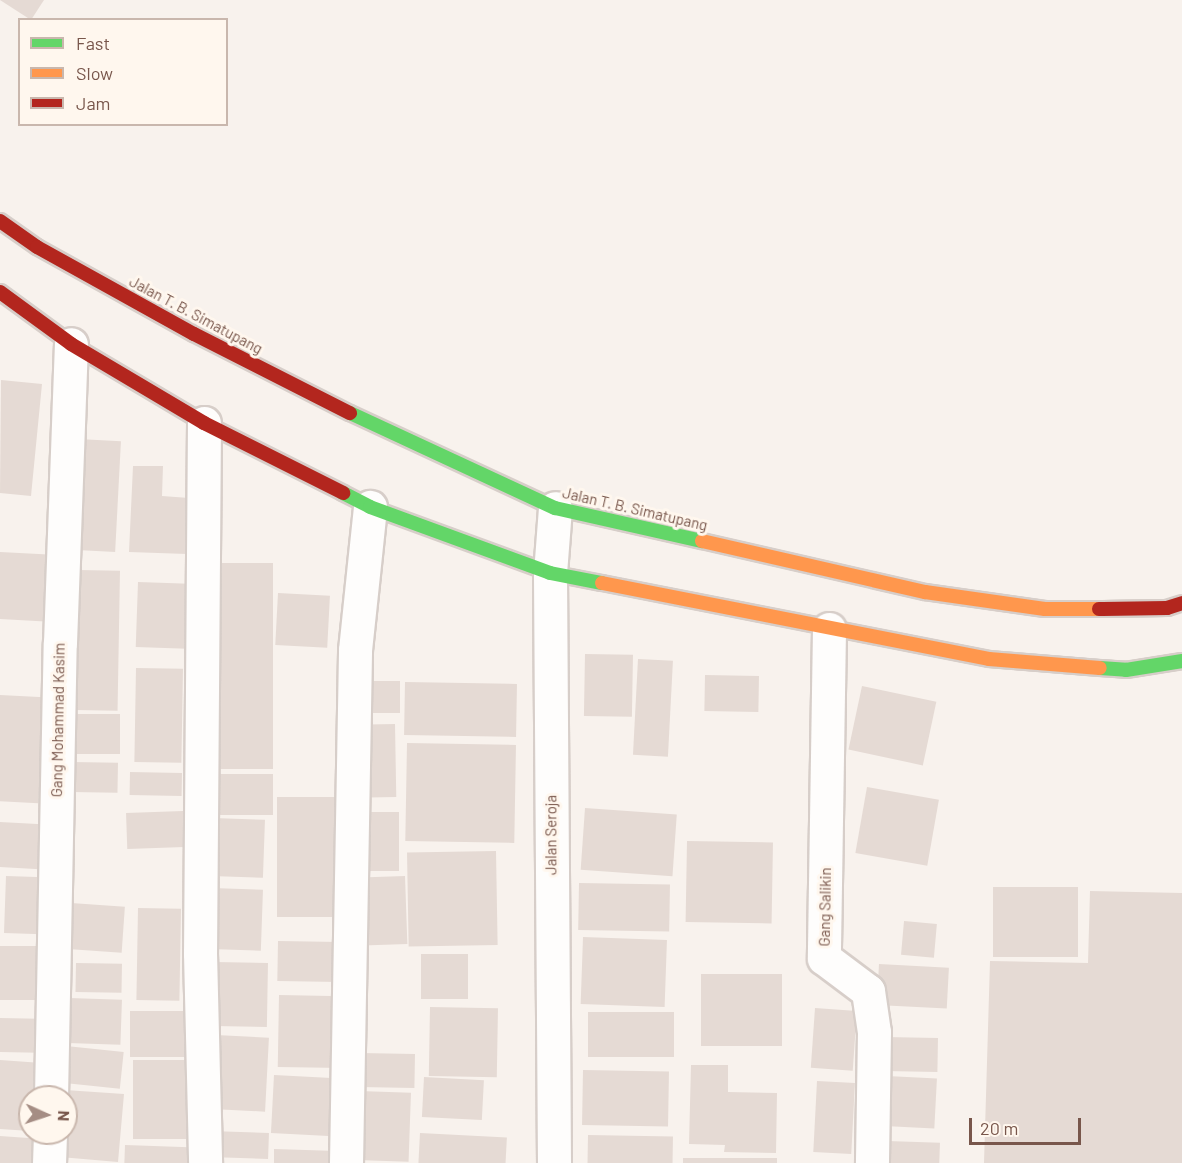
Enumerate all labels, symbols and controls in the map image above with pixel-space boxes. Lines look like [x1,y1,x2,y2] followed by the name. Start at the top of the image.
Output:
[18,18,228,126] legend
[76,32,110,54] text: Fast
[76,62,113,84] text: Slow
[76,92,110,114] text: Jam
[126,272,266,358] street label: Jalan T. B. Simatupang
[561,484,709,534] street label: Jalan T. B. Simatupang
[48,643,68,797] street label: Gang Mohammad Kasim
[542,795,560,875] street label: Jalan Seroja
[815,867,835,947] street label: Gang Salikin
[18,1085,78,1145] north arrow
[972,1106,1084,1144] scale bar
[55,1110,74,1122] text: N
[980,1117,1018,1139] text: 20 m

